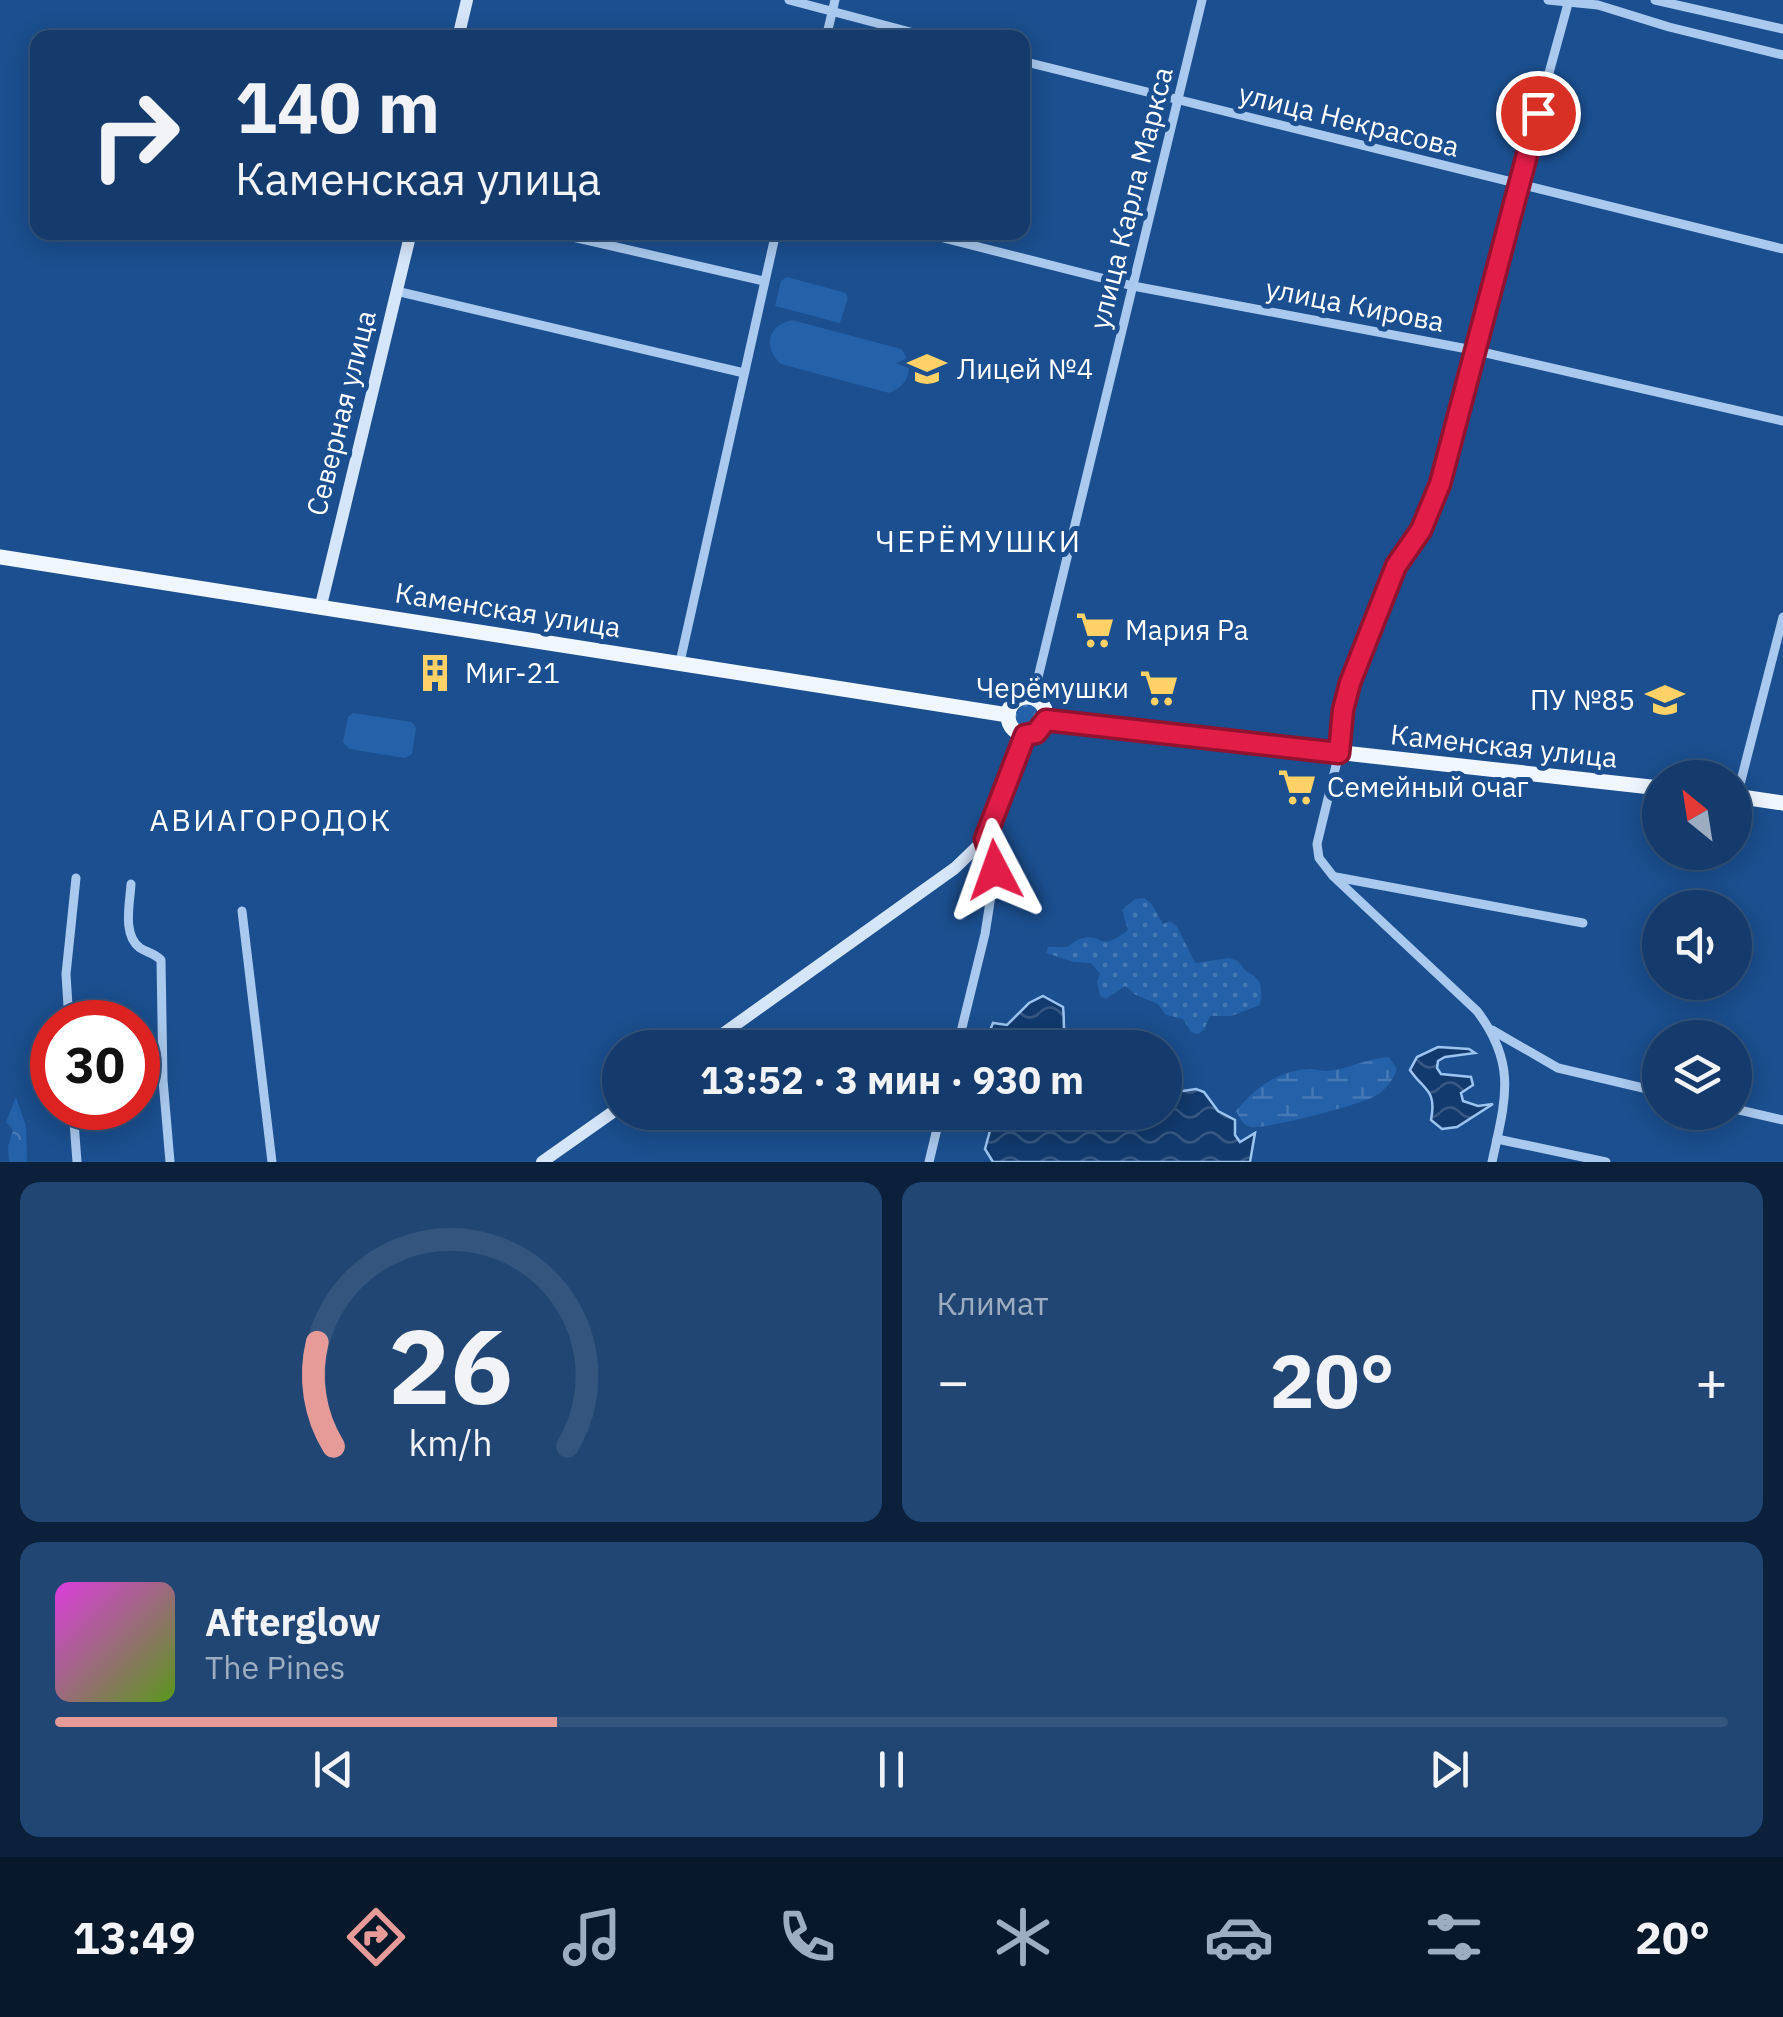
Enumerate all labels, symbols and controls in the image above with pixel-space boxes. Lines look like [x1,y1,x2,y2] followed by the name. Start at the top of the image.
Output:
[235,61,440,152] text: 140 m
[1080,63,1181,333] street label: улица Карла Маркса
[70,70,200,200] icon: right
[1496,71,1581,156] pin
[1235,74,1463,165] street label: улица Некрасова
[1511,86,1566,141] icon: arrive
[235,149,601,207] text: Каменская улица
[1263,269,1448,340] street label: улица Кирова
[297,306,384,520] street label: Северная улица
[906,348,948,390] school or university icon: Лицей №4
[957,350,1093,387] place label: Лицей №4
[876,521,1082,560] district label: ЧЕРЁМУШКИ
[393,573,624,646] street label: Каменская улица
[1074,609,1116,651] supermarket icon: Мария Ра
[1125,611,1249,648] place label: Мария Ра
[414,652,456,694] building icon: Миг-21
[465,654,560,691] place label: Миг-21
[1138,667,1180,709] supermarket icon: Черёмушки
[976,669,1129,706] place label: Черёмушки
[1644,679,1686,721] school or university icon: ПУ №85
[1530,681,1635,718] place label: ПУ №85
[1389,715,1619,776] street label: Каменская улица
[1642,760,1752,870] north arrow
[1642,760,1752,1130] map controls
[1276,766,1318,808] supermarket icon: Семейный очаг
[1327,768,1529,805] place label: Семейный очаг
[149,800,393,839] district label: АВИАГОРОДОК
[943,818,1047,922] position arrow
[1642,890,1752,1000] button: sound
[30,1000,160,1130] speed limit sign: 30
[1642,1020,1752,1130] button: layers
[700,1055,1084,1104] text: 13:52 · 3 мин · 930 m
[937,1282,1049,1324] text: Климат
[388,1297,513,1433] text: 26
[1270,1331,1395,1429] text: 20°
[937,1345,970,1416] text: −
[1695,1345,1728,1416] text: +
[409,1419,493,1466] text: km/h
[205,1597,381,1646] text: Afterglow
[205,1646,345,1688] text: The Pines
[306,1742,361,1797] icon: previous
[864,1742,919,1797] icon: pause
[1422,1742,1477,1797] icon: next
[341,1902,411,1972] icon: directions
[557,1902,627,1972] icon: music
[772,1902,842,1972] icon: phone
[988,1902,1058,1972] icon: climate
[1204,1902,1274,1972] icon: car
[1419,1902,1489,1972] icon: filters
[73,1908,196,1966] text: 13:49
[1635,1908,1710,1966] text: 20°

